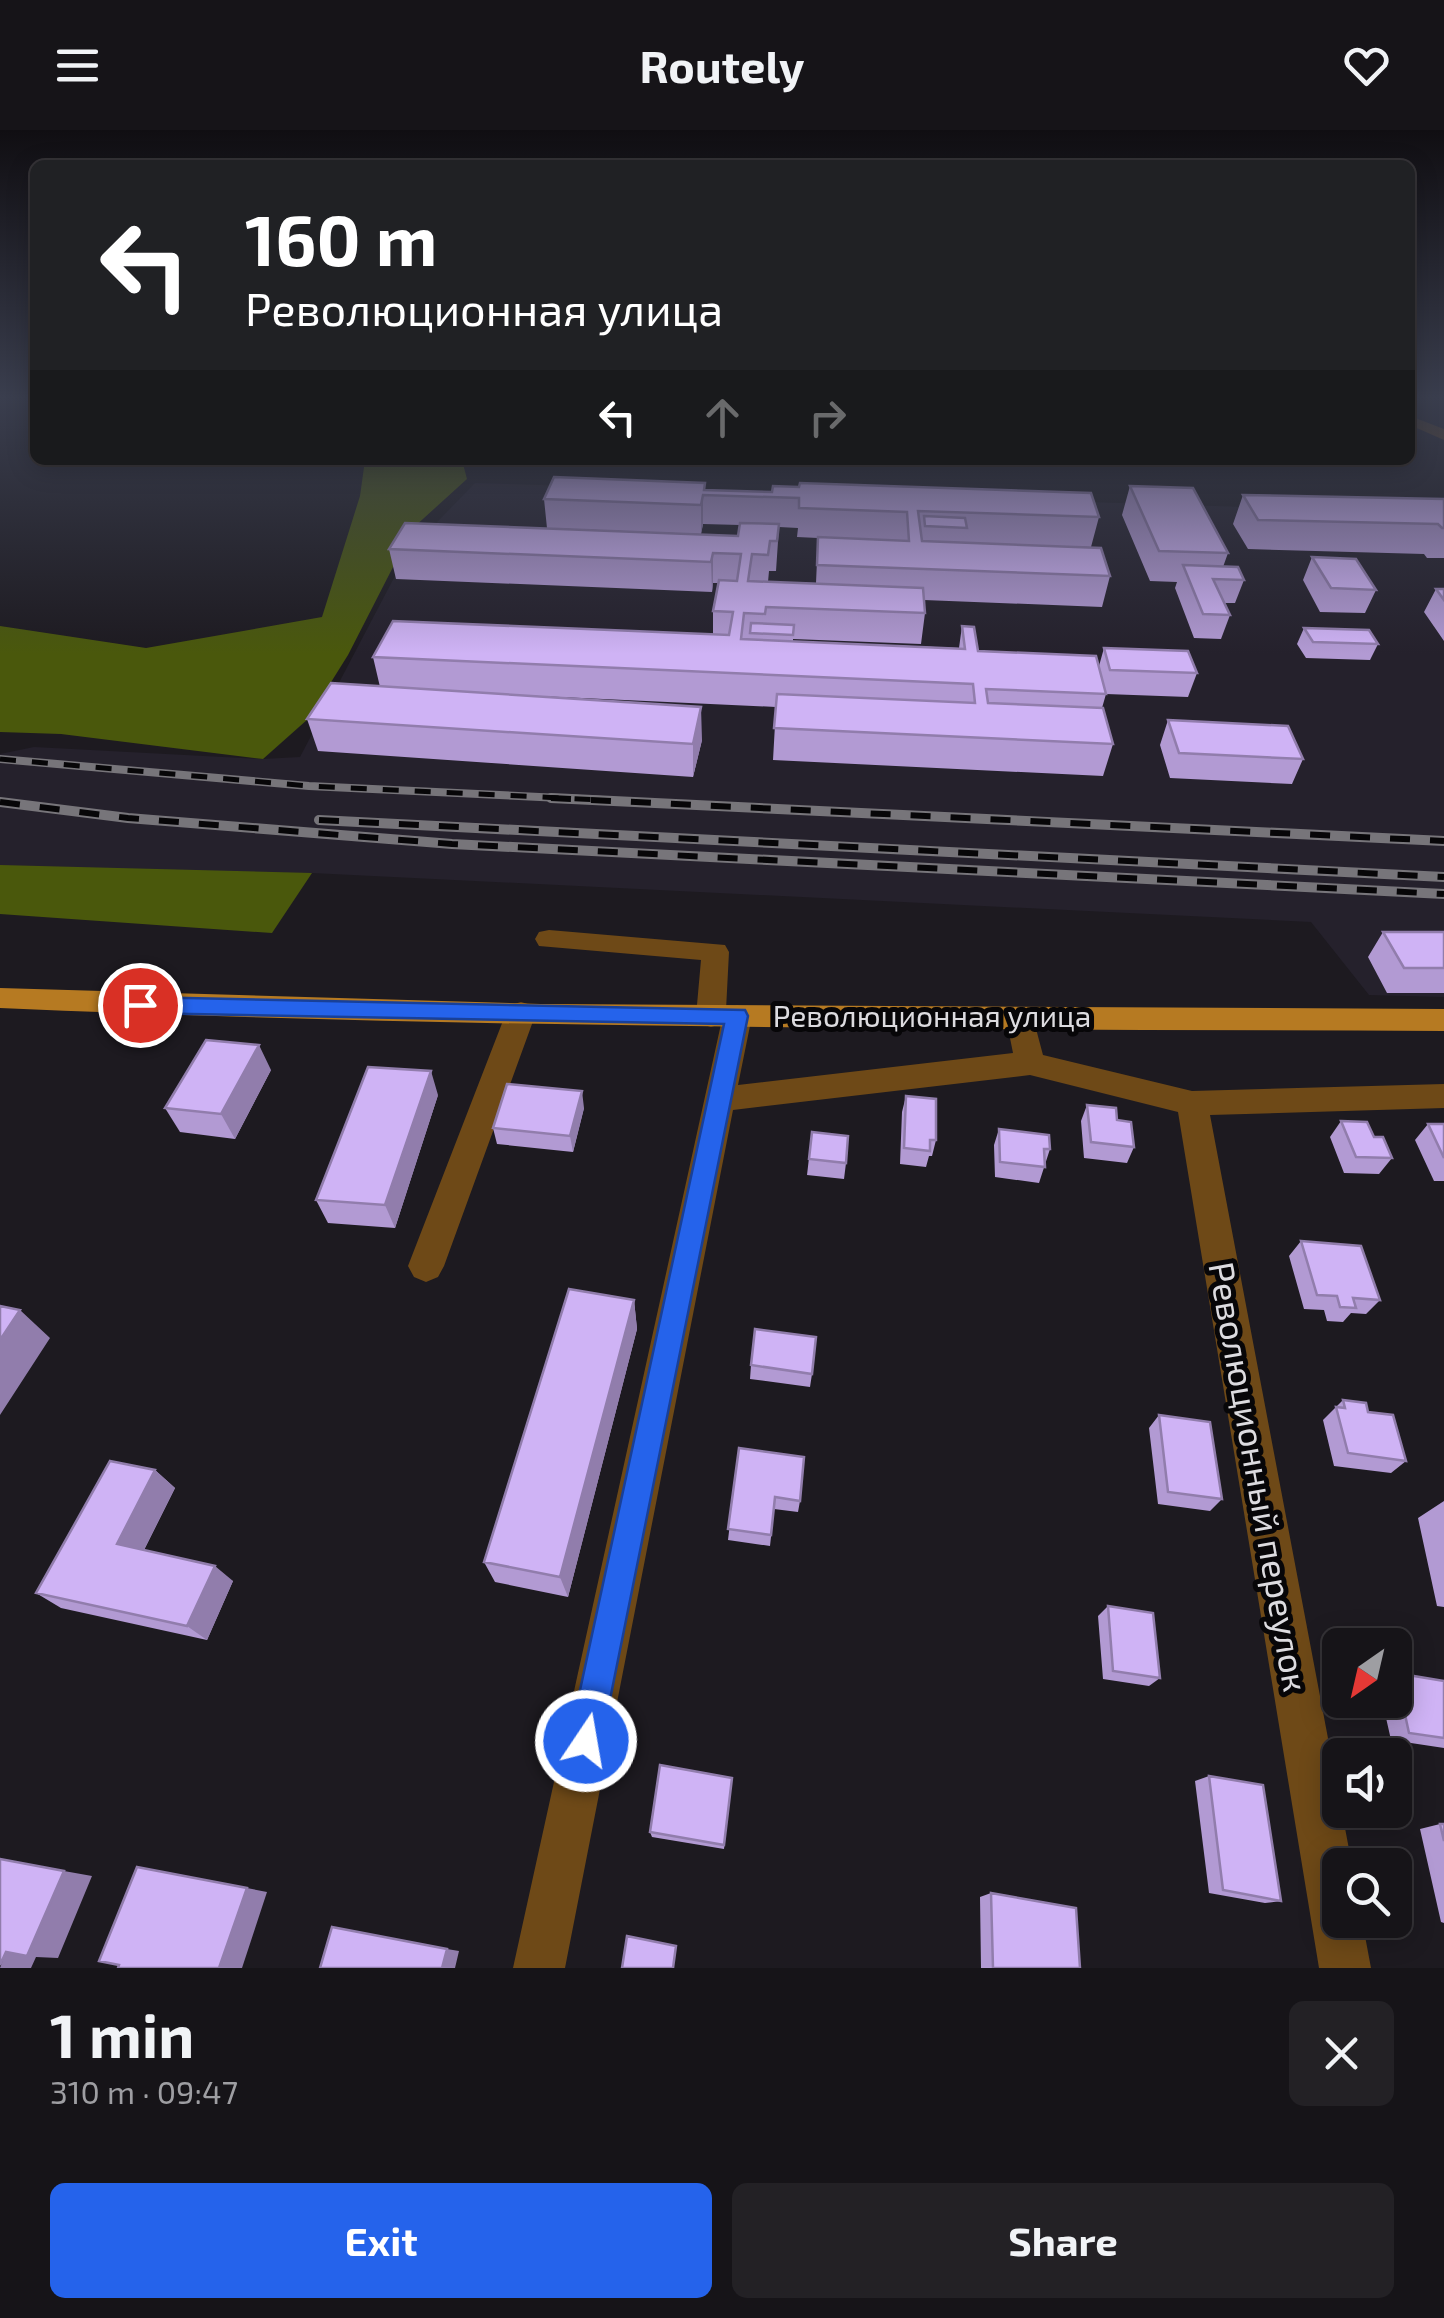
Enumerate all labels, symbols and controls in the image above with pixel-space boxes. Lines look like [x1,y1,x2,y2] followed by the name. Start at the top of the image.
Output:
[50,38,105,93] icon: menu
[639,38,805,92] text: Routely
[1339,38,1394,93] icon: heart
[245,196,438,280] text: 160 m
[80,200,210,330] icon: left
[245,281,723,335] text: Революционная улица
[590,390,645,445] icon: left
[695,390,750,445] icon: ahead
[800,390,855,445] icon: right
[98,963,183,1048] pin
[113,978,168,1033] icon: arrive
[773,997,1091,1034] street label: Революционная улица
[1200,1258,1318,1695] street label: Революционный переулок
[1322,1628,1412,1718] north arrow
[1322,1628,1412,1938] map controls
[534,1689,638,1793] position arrow
[1322,1738,1412,1828] button: sound
[1322,1848,1412,1938] button: search
[50,1998,194,2070] text: 1 min
[1289,2001,1394,2106] button: close
[50,2072,238,2110] text: 310 m · 09:47
[50,2183,712,2298] button: Exit
[732,2183,1394,2298] button: Share

